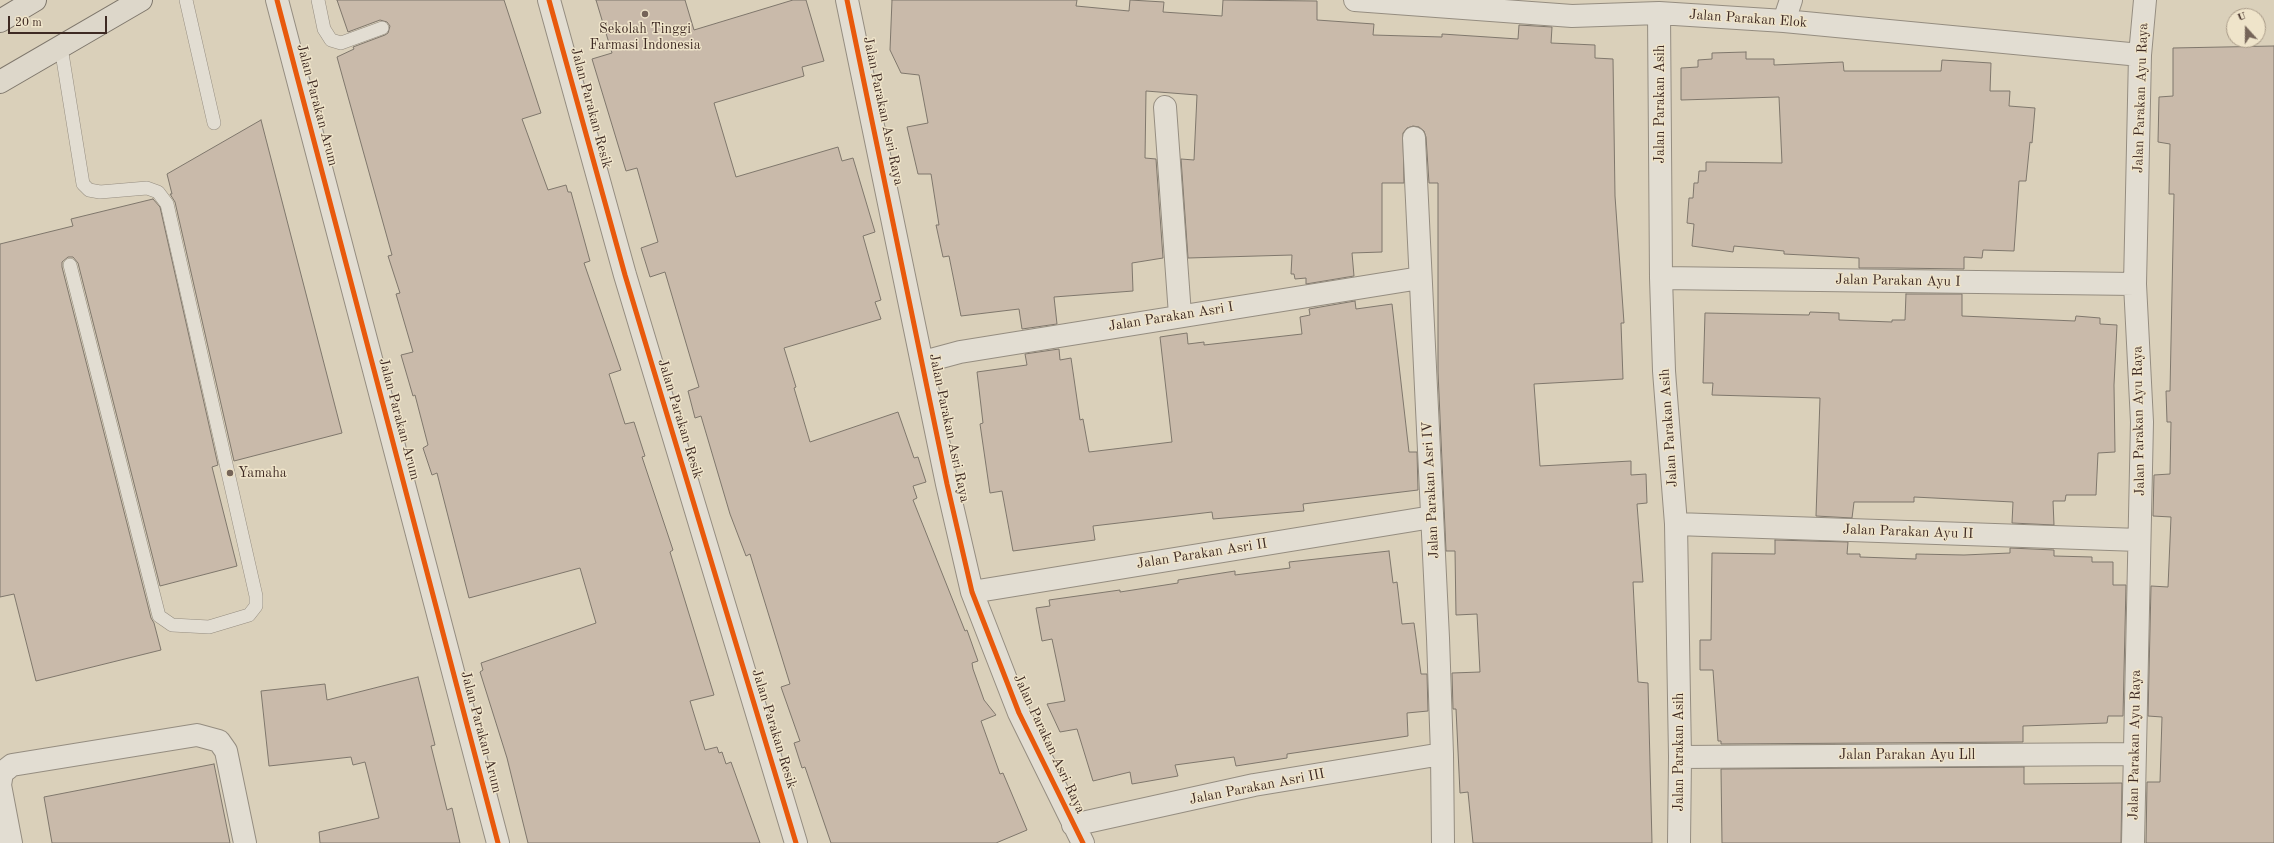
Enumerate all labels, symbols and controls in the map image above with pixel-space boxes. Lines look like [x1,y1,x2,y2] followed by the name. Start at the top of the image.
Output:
[1688,6,1808,32] street label: Jalan Parakan Elok
[10,8,109,34] scale bar
[2226,8,2266,48] north arrow
[640,9,650,19] marker: Sekolah Tinggi Farmasi Indonesia
[2236,11,2248,24] text: U
[15,17,42,29] text: 20 m
[589,21,701,54] place label: Sekolah Tinggi Farmasi Indonesia
[2130,23,2152,173] street label: Jalan Parakan Ayu Raya
[859,35,907,187] street label: Jalan Parakan Asri Raya
[293,42,341,168] street label: Jalan Parakan Arum
[1652,45,1668,163] street label: Jalan Parakan Asih
[567,46,615,170] street label: Jalan Parakan Resik
[1835,272,1961,290] street label: Jalan Parakan Ayu I
[1107,299,1235,335] street label: Jalan Parakan Asri I
[2129,346,2149,496] street label: Jalan Parakan Ayu Raya
[925,352,973,504] street label: Jalan Parakan Asri Raya
[375,356,423,482] street label: Jalan Parakan Arum
[654,357,706,481] street label: Jalan Parakan Resik
[1656,368,1682,488] street label: Jalan Parakan Asih
[1419,421,1443,559] street label: Jalan Parakan Asri IV
[238,465,287,481] place label: Yamaha
[225,468,235,478] marker: Yamaha
[1842,521,1974,543] street label: Jalan Parakan Ayu II
[1135,535,1269,573] street label: Jalan Parakan Asri II
[748,667,800,791] street label: Jalan Parakan Resik
[457,669,505,795] street label: Jalan Parakan Arum
[2125,670,2145,820] street label: Jalan Parakan Ayu Raya
[1009,672,1089,816] street label: Jalan Parakan Asri Raya
[1671,693,1687,811] street label: Jalan Parakan Asih
[1839,747,1975,763] street label: Jalan Parakan Ayu Lll
[1188,766,1326,808] street label: Jalan Parakan Asri III

